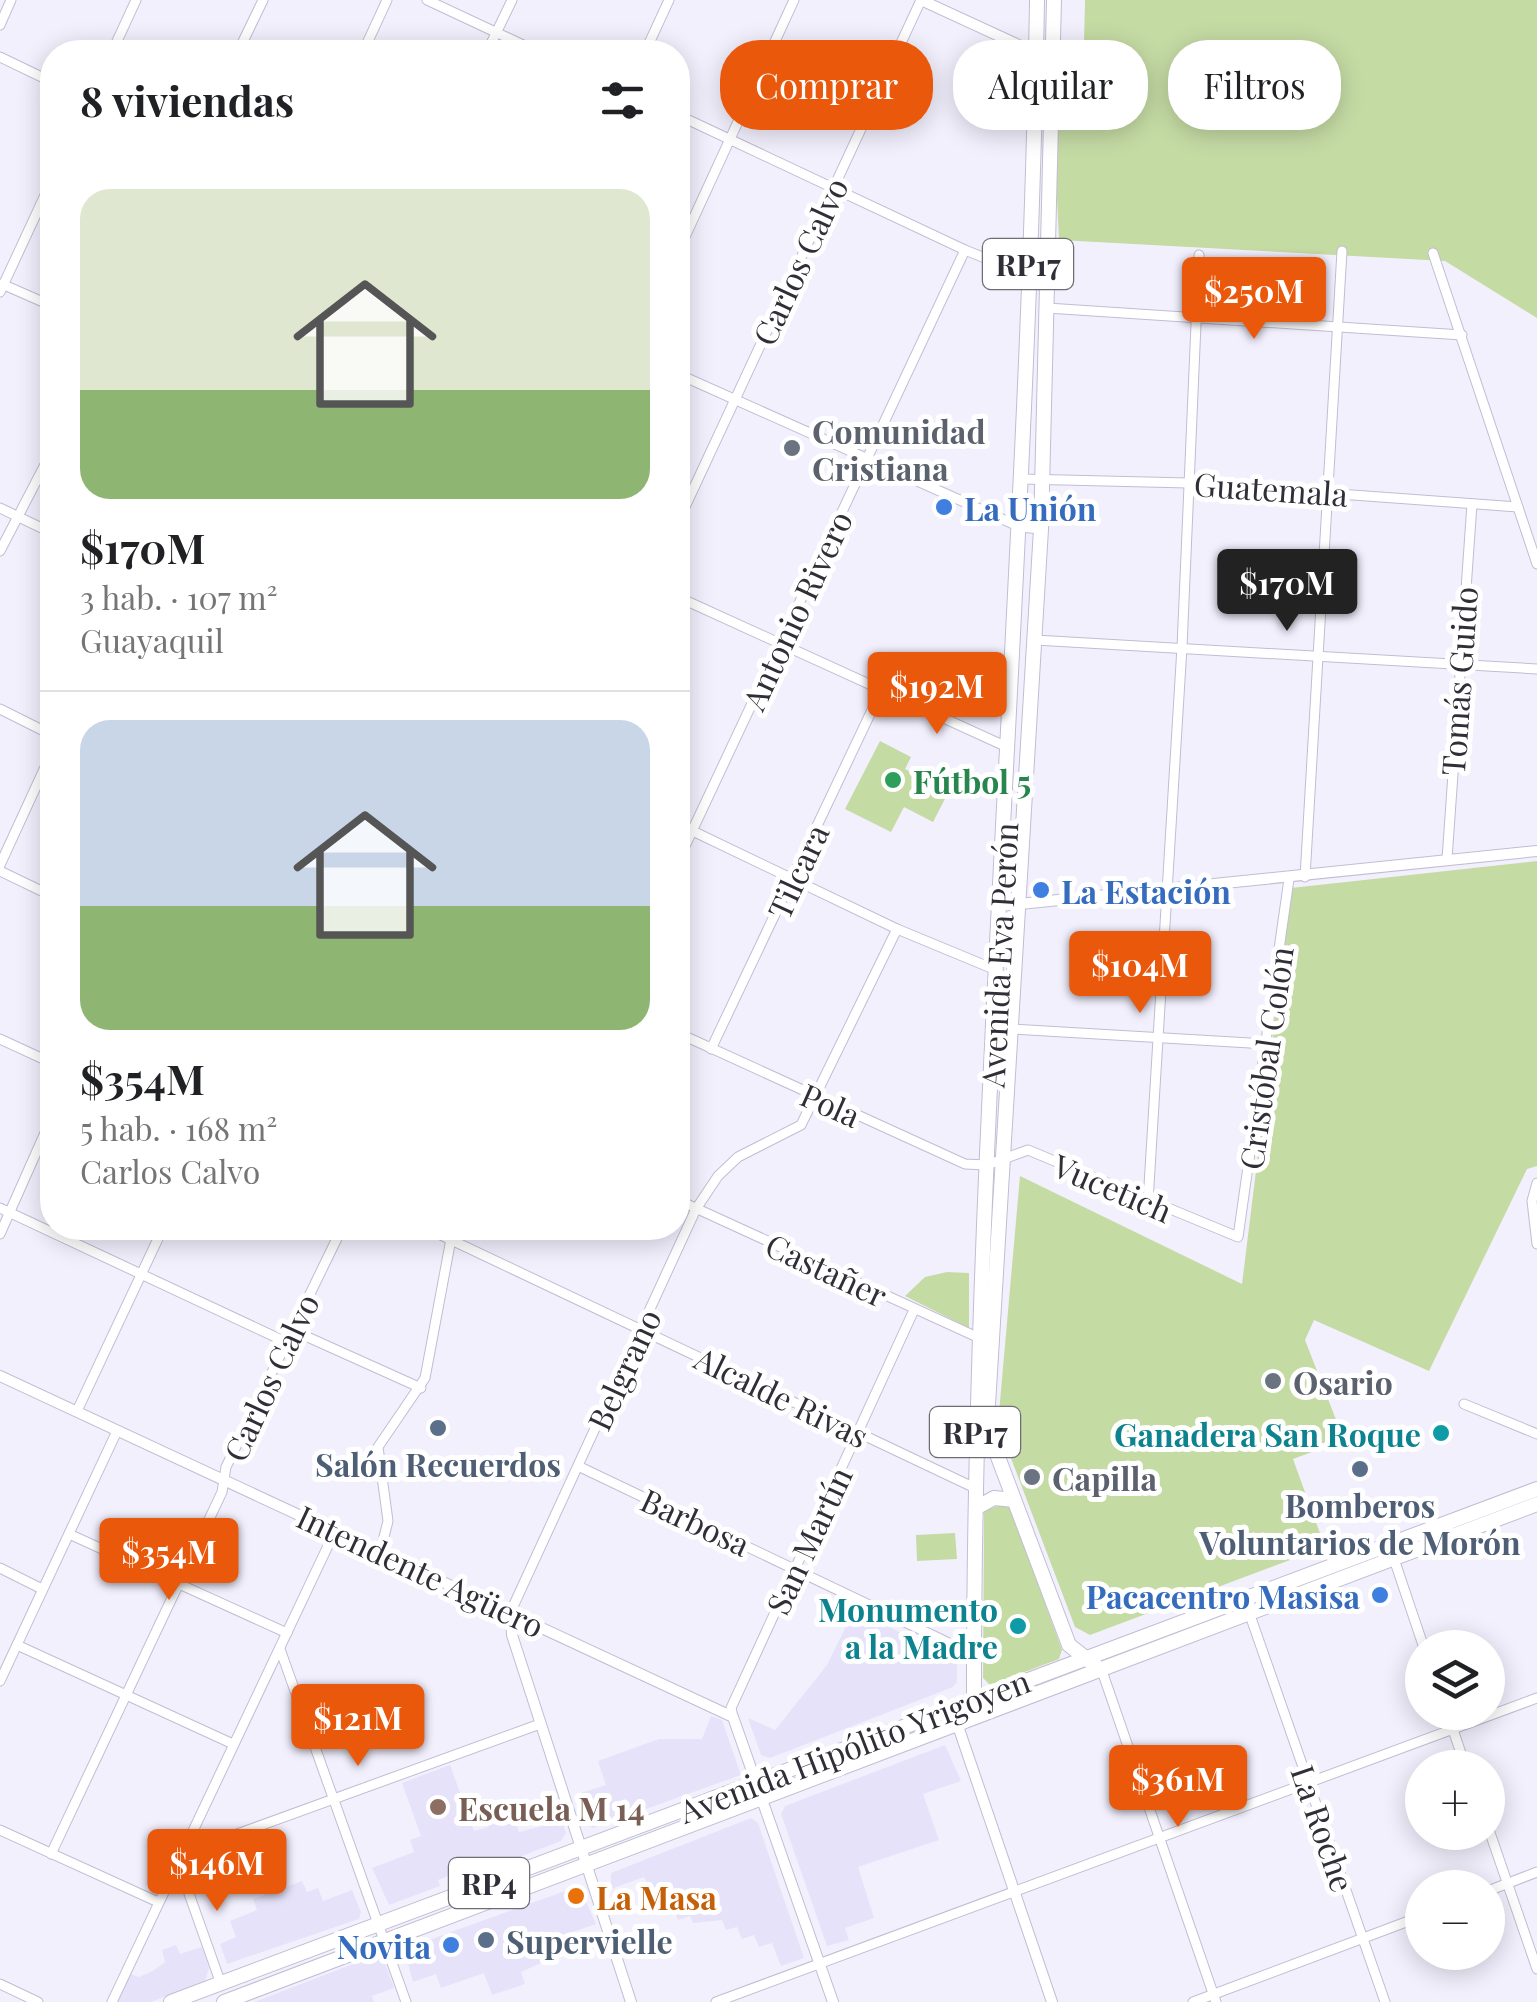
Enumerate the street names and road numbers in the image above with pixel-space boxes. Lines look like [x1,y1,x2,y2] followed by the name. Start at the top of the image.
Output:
[741,170,857,352] street label: Carlos Calvo
[983,239,1073,289] road number: RP17
[1193,461,1349,515] street label: Guatemala
[731,504,861,717] street label: Antonio Rivero
[1430,585,1486,777] street label: Tomás Guido
[756,817,838,925] street label: Tilcara
[970,821,1026,1090] street label: Avenida Eva Perón
[1228,944,1302,1172] street label: Cristóbal Colón
[795,1072,868,1136] street label: Pola
[1046,1142,1179,1231] street label: Vucetich
[759,1222,895,1316] street label: Castañer
[212,1286,328,1468] street label: Carlos Calvo
[576,1301,670,1437] street label: Belgrano
[687,1335,876,1457] street label: Alcalde Rivas
[930,1407,1020,1457] road number: RP17
[755,1459,861,1621] street label: San Martín
[635,1477,757,1565] street label: Barbosa
[291,1494,551,1646] street label: Intendente Agüero
[671,1658,1036,1832] street label: Avenida Hipólito Yrigoyen
[1282,1759,1366,1897] street label: La Roche
[449,1858,529,1908] road number: RP4

